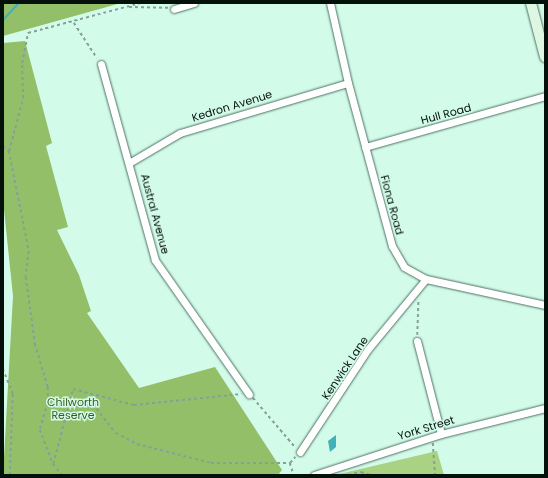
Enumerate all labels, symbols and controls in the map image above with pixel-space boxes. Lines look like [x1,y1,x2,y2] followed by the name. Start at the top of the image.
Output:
[190,88,274,124] street label: Kedron Avenue
[419,101,473,127] street label: Hull Road
[138,172,172,256] street label: Austral Avenue
[378,174,406,236] street label: Fiona Road
[319,334,371,402] street label: Kenwick Lane
[47,396,99,422] park label: Chilworth Reserve
[396,413,456,443] street label: York Street

